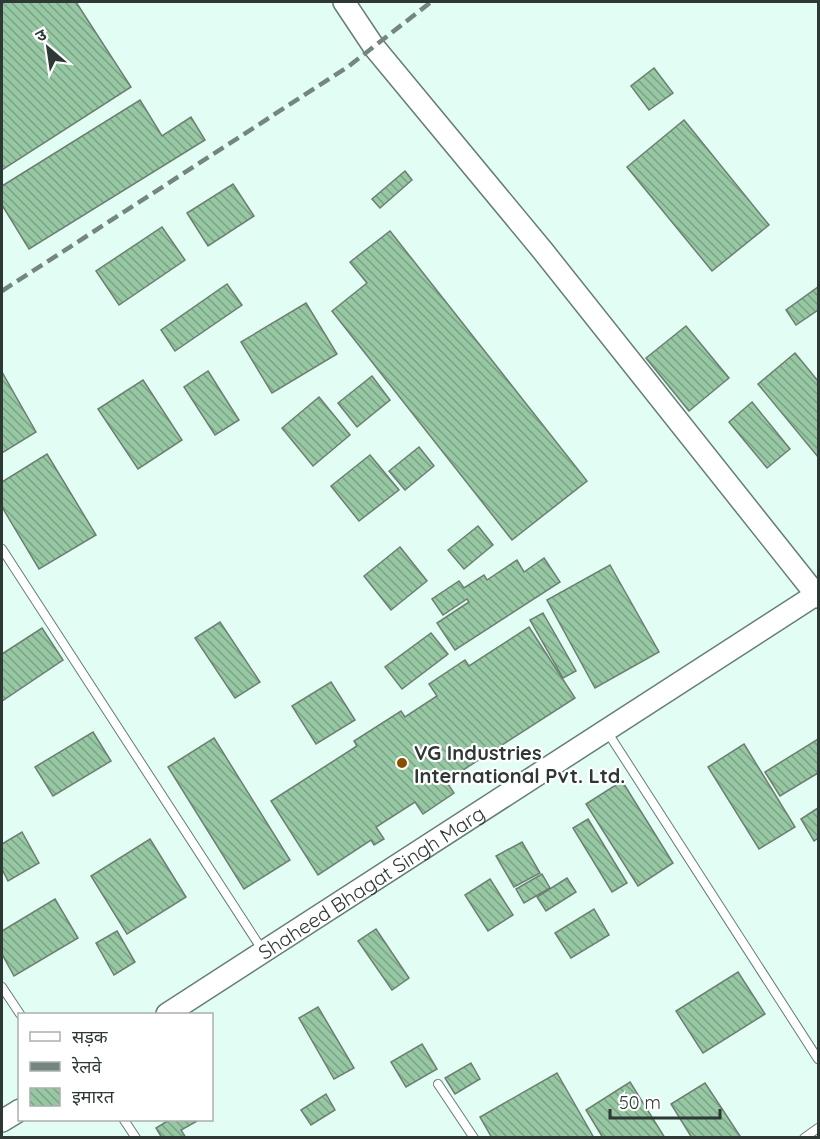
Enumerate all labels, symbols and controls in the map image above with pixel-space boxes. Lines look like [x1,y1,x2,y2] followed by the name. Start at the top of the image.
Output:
[18,18,78,78] north arrow
[32,24,50,46] text: उ
[414,740,625,788] place label: VG Industries International Pvt. Ltd.
[395,756,409,770] marker: VG Industries International Pvt. Ltd.
[253,800,489,964] street label: Shaheed Bhagat Singh Marg
[18,1013,213,1121] legend
[72,1025,109,1048] text: सड़क
[71,1055,103,1078] text: रेलवे
[610,1082,720,1120] scale bar
[72,1085,115,1108] text: इमारत
[619,1091,661,1114] text: 50 m

